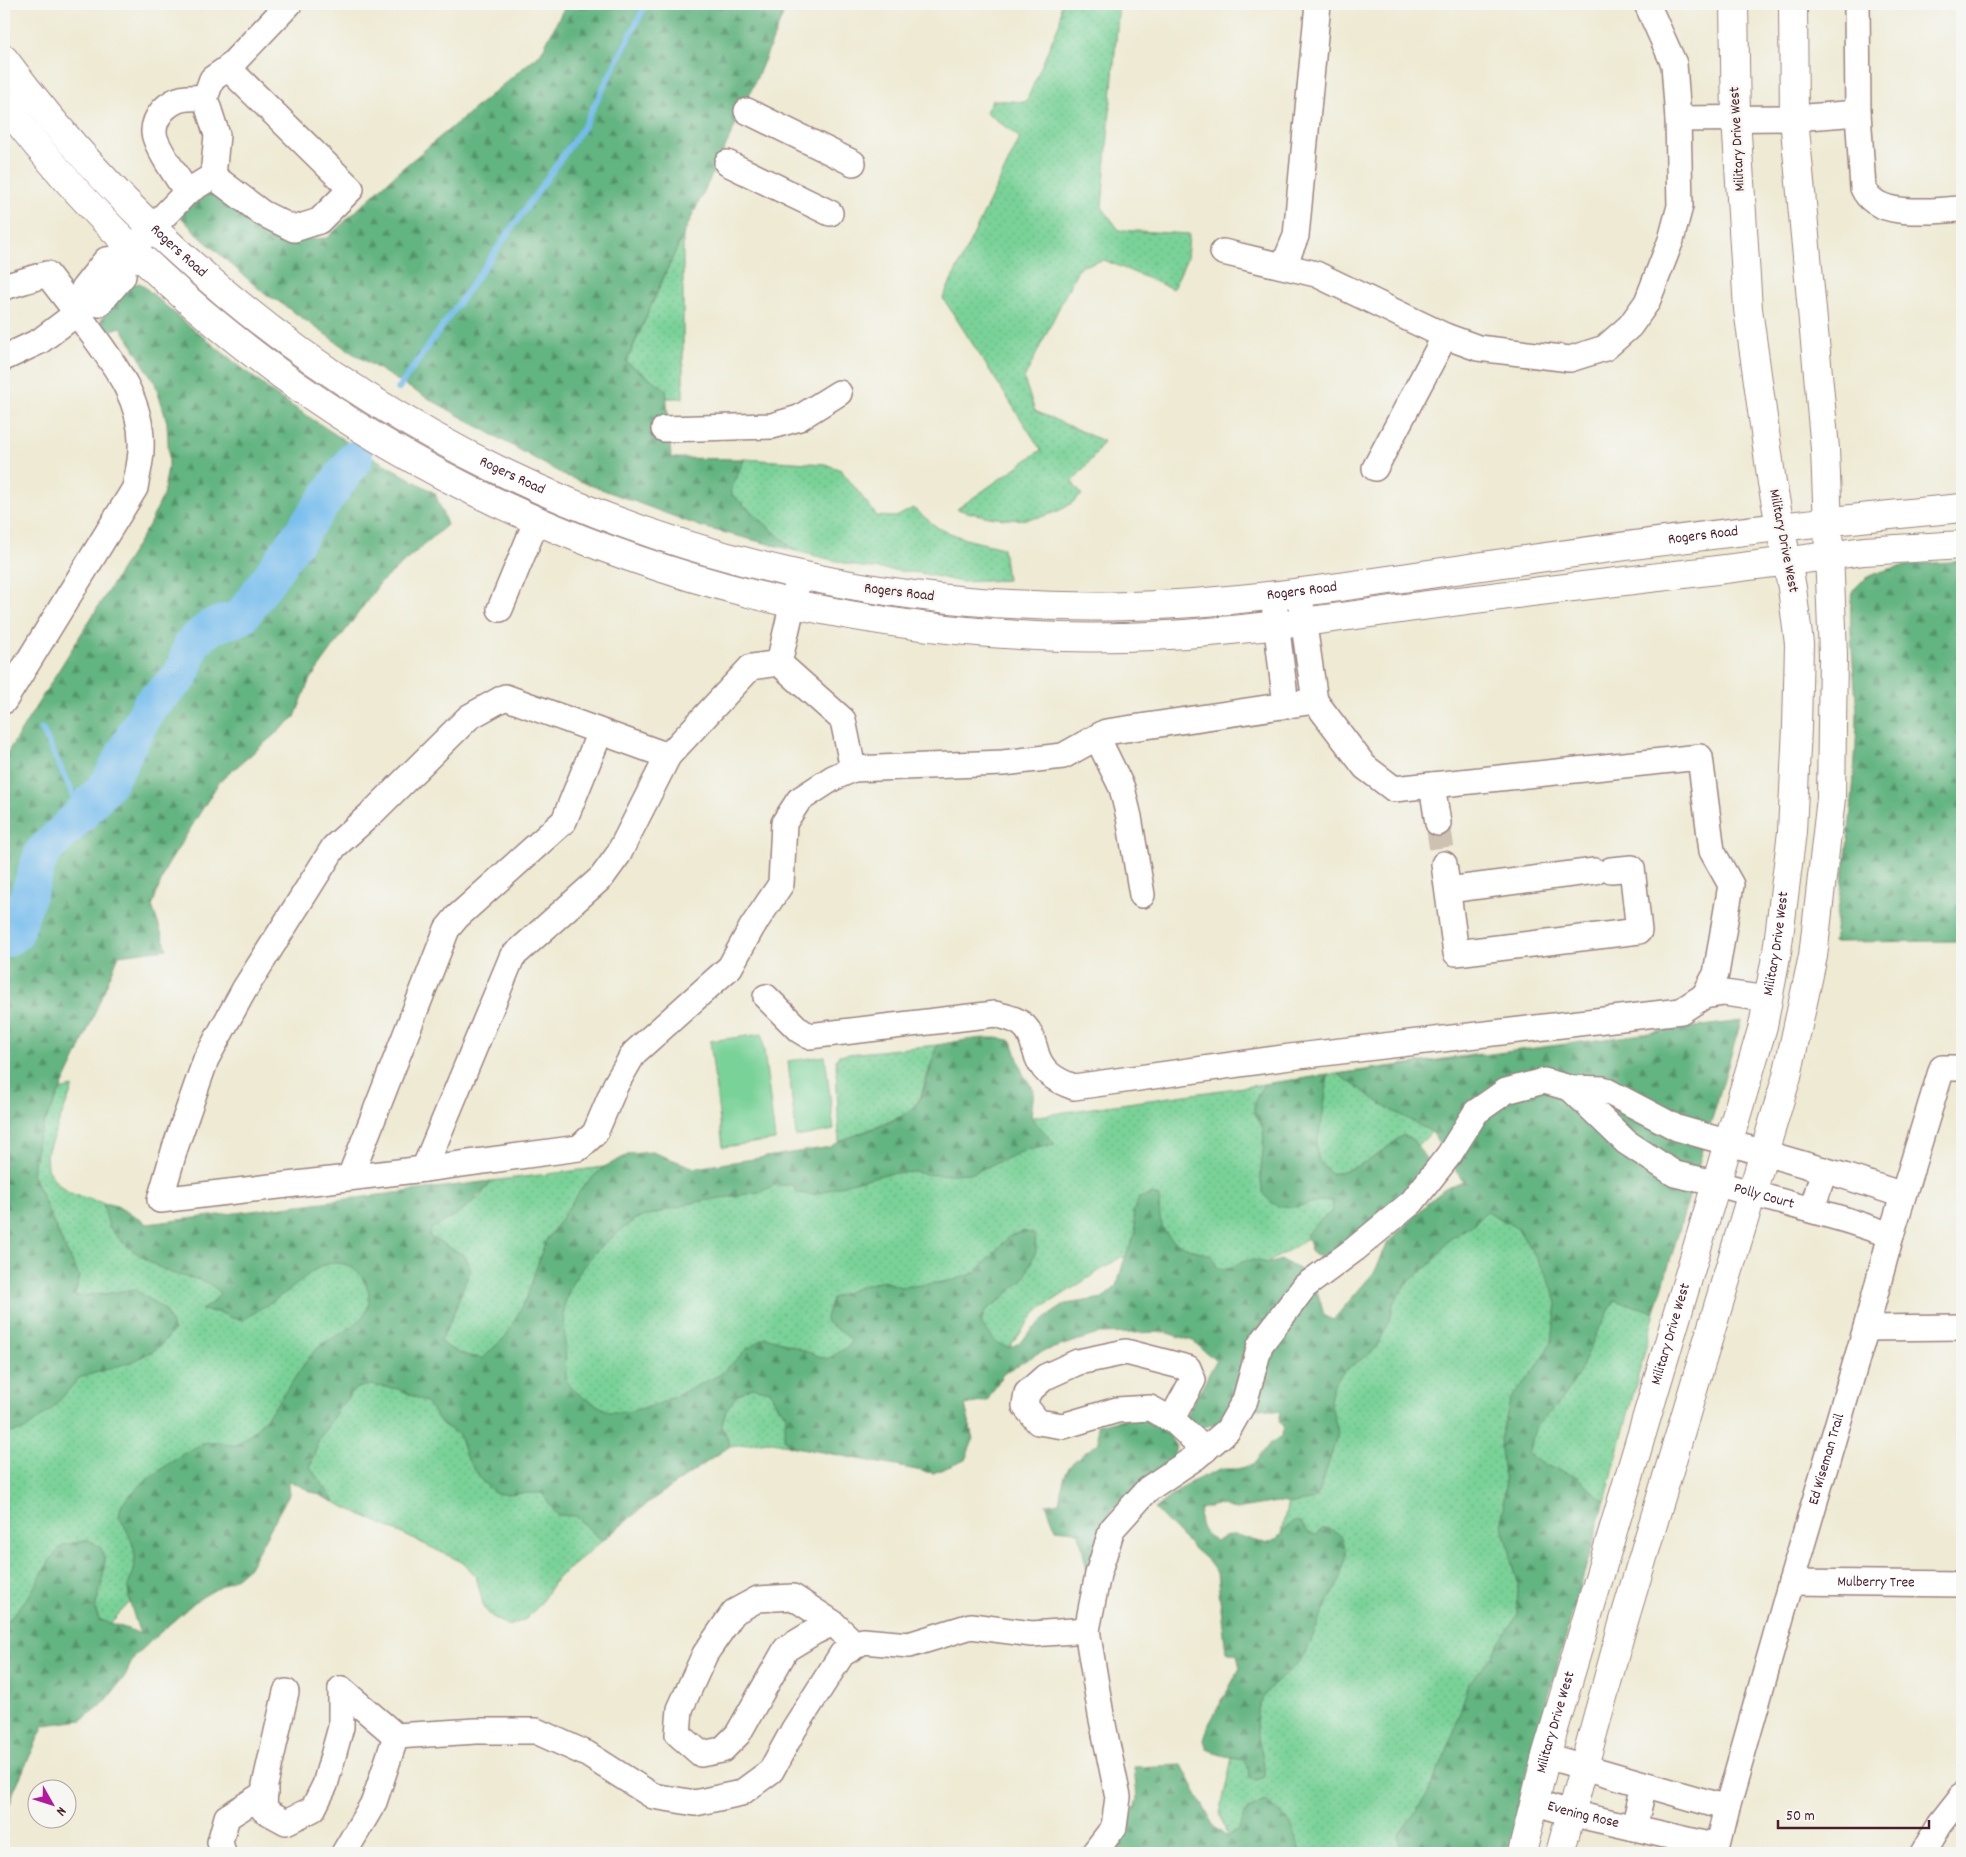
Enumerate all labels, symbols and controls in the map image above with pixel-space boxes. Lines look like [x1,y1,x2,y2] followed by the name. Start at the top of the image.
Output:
[1724,86,1752,192] street label: Military Drive West
[145,220,212,284] street label: Rogers Road
[475,451,548,501] street label: Rogers Road
[1762,487,1804,595] street label: Military Drive West
[1667,521,1739,551] street label: Rogers Road
[1266,576,1338,607] street label: Rogers Road
[863,578,935,608] street label: Rogers Road
[1758,890,1796,998] street label: Military Drive West
[1731,1178,1797,1216] street label: Polly Court
[1646,1280,1697,1388] street label: Military Drive West
[1803,1411,1851,1508] street label: Ed Wiseman Trail
[1837,1572,1915,1594] street label: Mulberry Tree
[1531,1668,1582,1776] street label: Military Drive West
[28,1780,78,1830] north arrow
[1545,1796,1622,1835] street label: Evening Rose
[1778,1797,1930,1829] scale bar
[51,1802,70,1820] text: N
[1786,1806,1815,1828] text: 50 m

